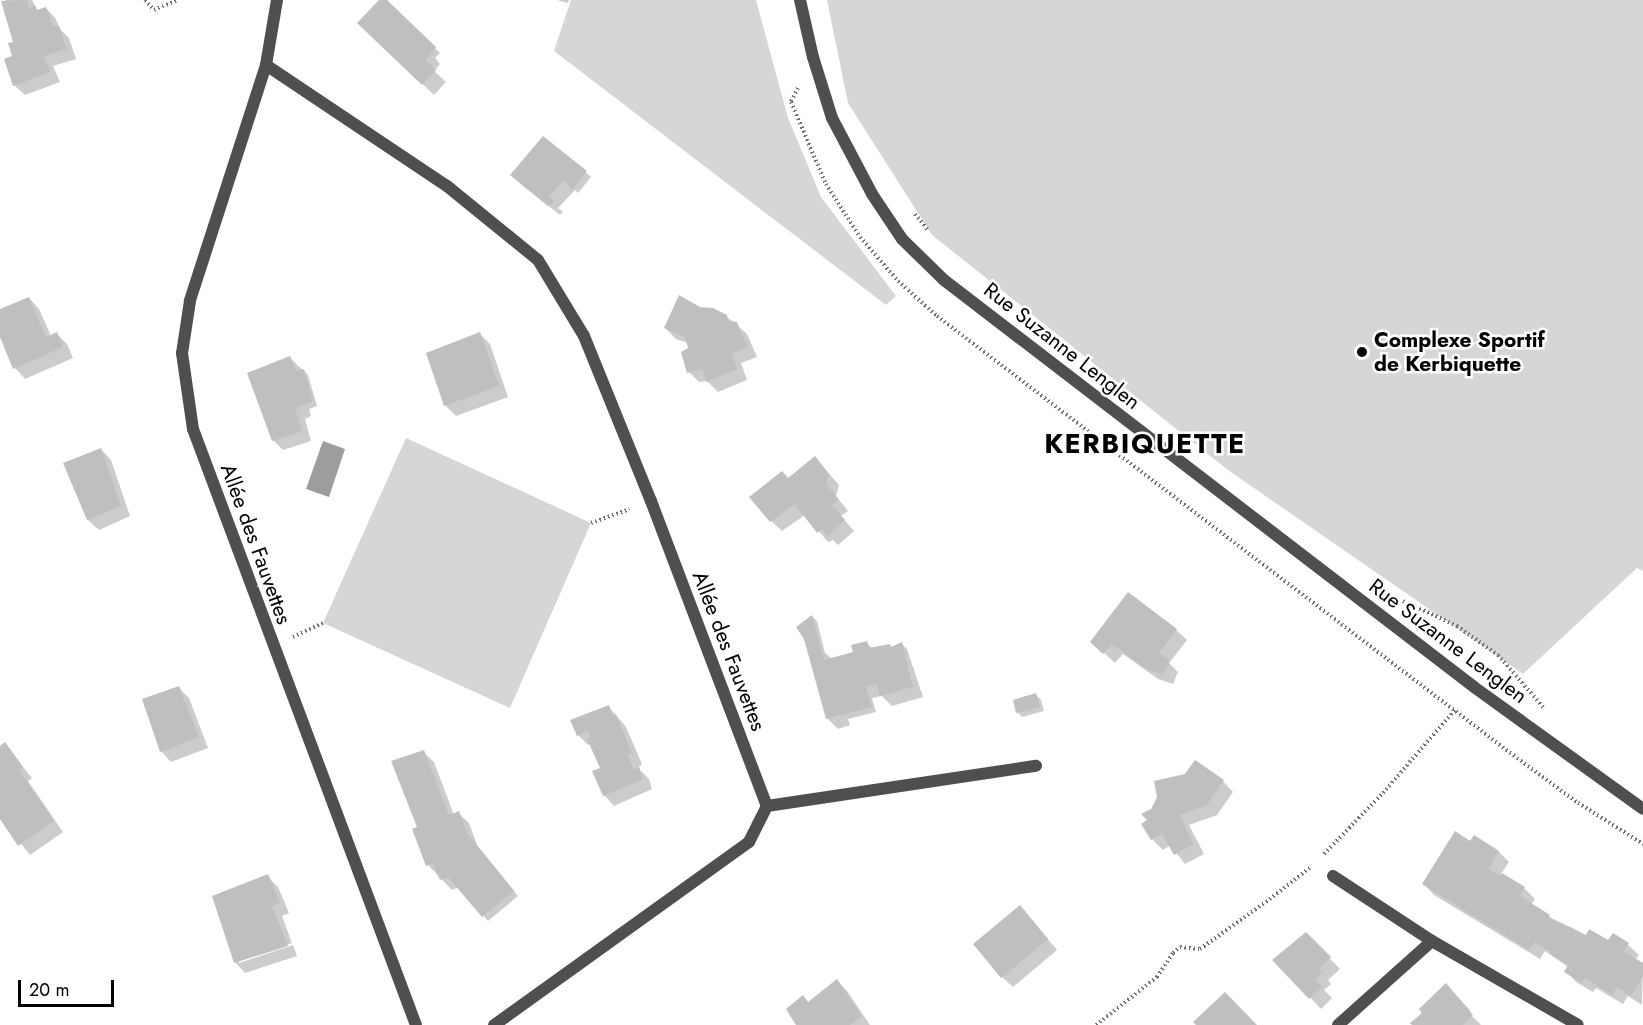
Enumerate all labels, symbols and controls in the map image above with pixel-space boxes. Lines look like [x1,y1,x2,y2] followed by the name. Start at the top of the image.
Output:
[979,277,1145,415] street label: Rue Suzanne Lenglen
[1374,327,1545,377] place label: Complexe Sportif de Kerbiquette
[1355,345,1369,359] marker: Complexe Sportif de Kerbiquette
[1044,428,1246,460] district label: KERBIQUETTE
[215,460,297,628] street label: Allée des Fauvettes
[687,568,771,734] street label: Allée des Fauvettes
[1364,573,1532,709] street label: Rue Suzanne Lenglen
[21,968,117,1006] scale bar
[29,977,69,1003] text: 20 m

